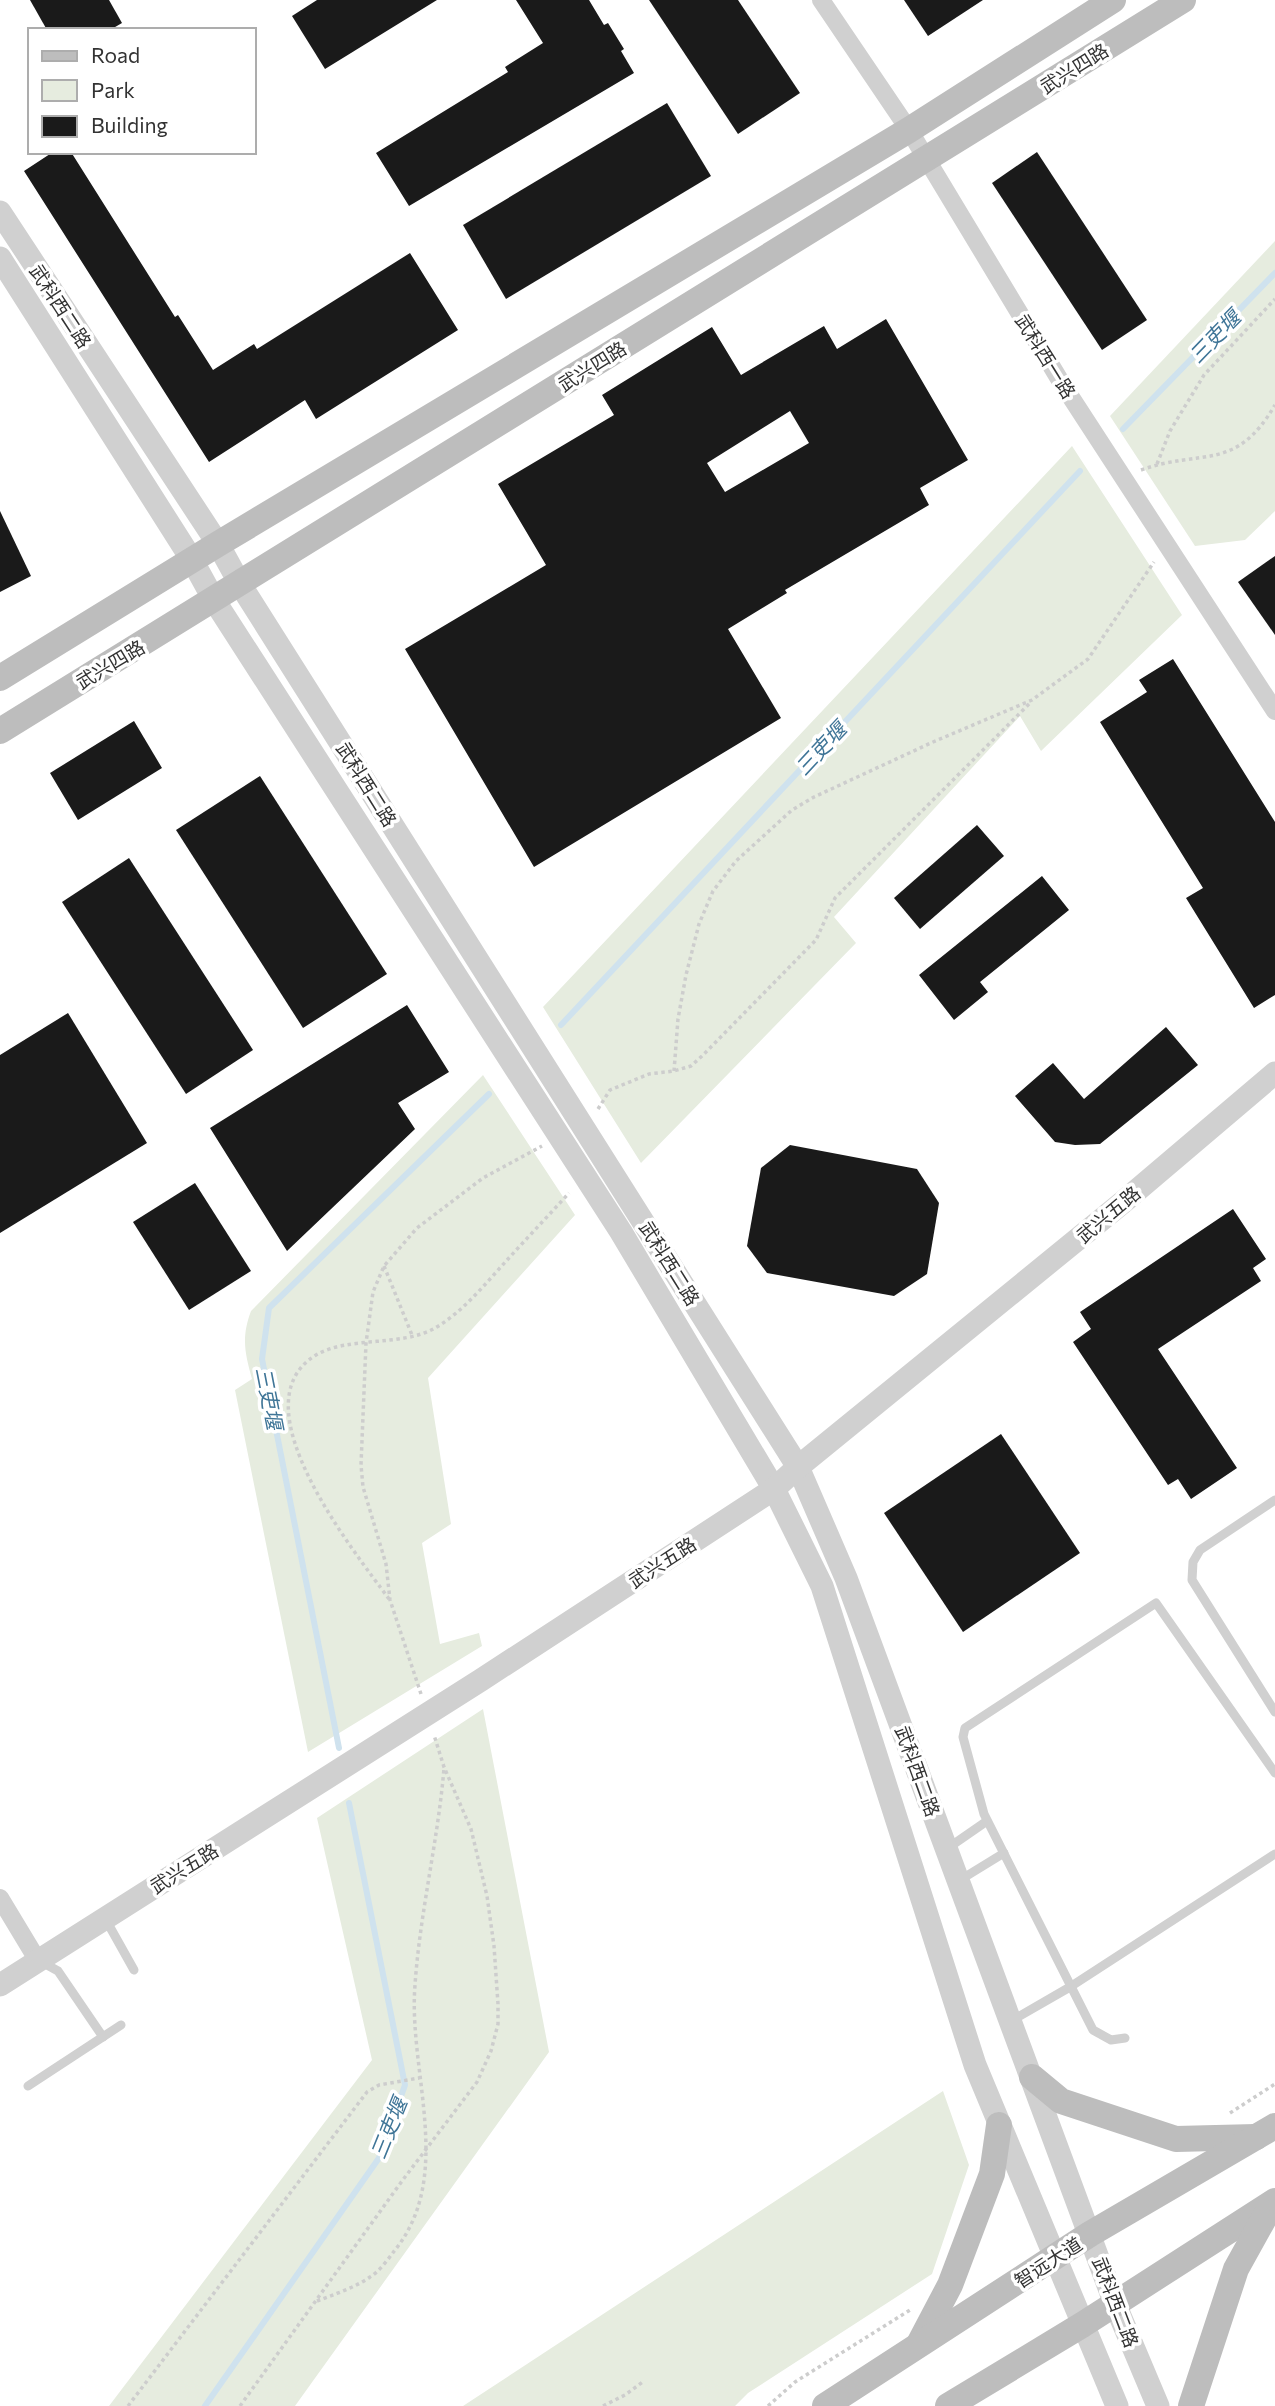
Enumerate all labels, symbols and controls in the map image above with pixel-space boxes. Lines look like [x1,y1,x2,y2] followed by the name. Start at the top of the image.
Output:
[28,28,256,154] legend
[1036,38,1112,98] street label: 武兴四路
[91,42,140,67] text: Road
[91,77,135,102] text: Park
[91,112,168,137] text: Building
[25,260,97,352] street label: 武科西二路
[1183,302,1247,367] water label: 三吏堰
[1011,310,1081,402] street label: 武科西一路
[554,336,630,396] street label: 武兴四路
[71,635,149,693] street label: 武兴四路
[789,714,853,780] water label: 三吏堰
[332,738,402,830] street label: 武科西二路
[1071,1181,1145,1247] street label: 武兴五路
[635,1217,705,1309] street label: 武科西二路
[252,1365,289,1434] water label: 三吏堰
[624,1532,700,1592] street label: 武兴五路
[891,1722,945,1820] street label: 武科西二路
[146,1838,222,1898] street label: 武兴五路
[365,2091,413,2162] water label: 三吏堰
[1010,2232,1086,2292] street label: 智远大道
[1088,2254,1144,2350] street label: 武科西二路

